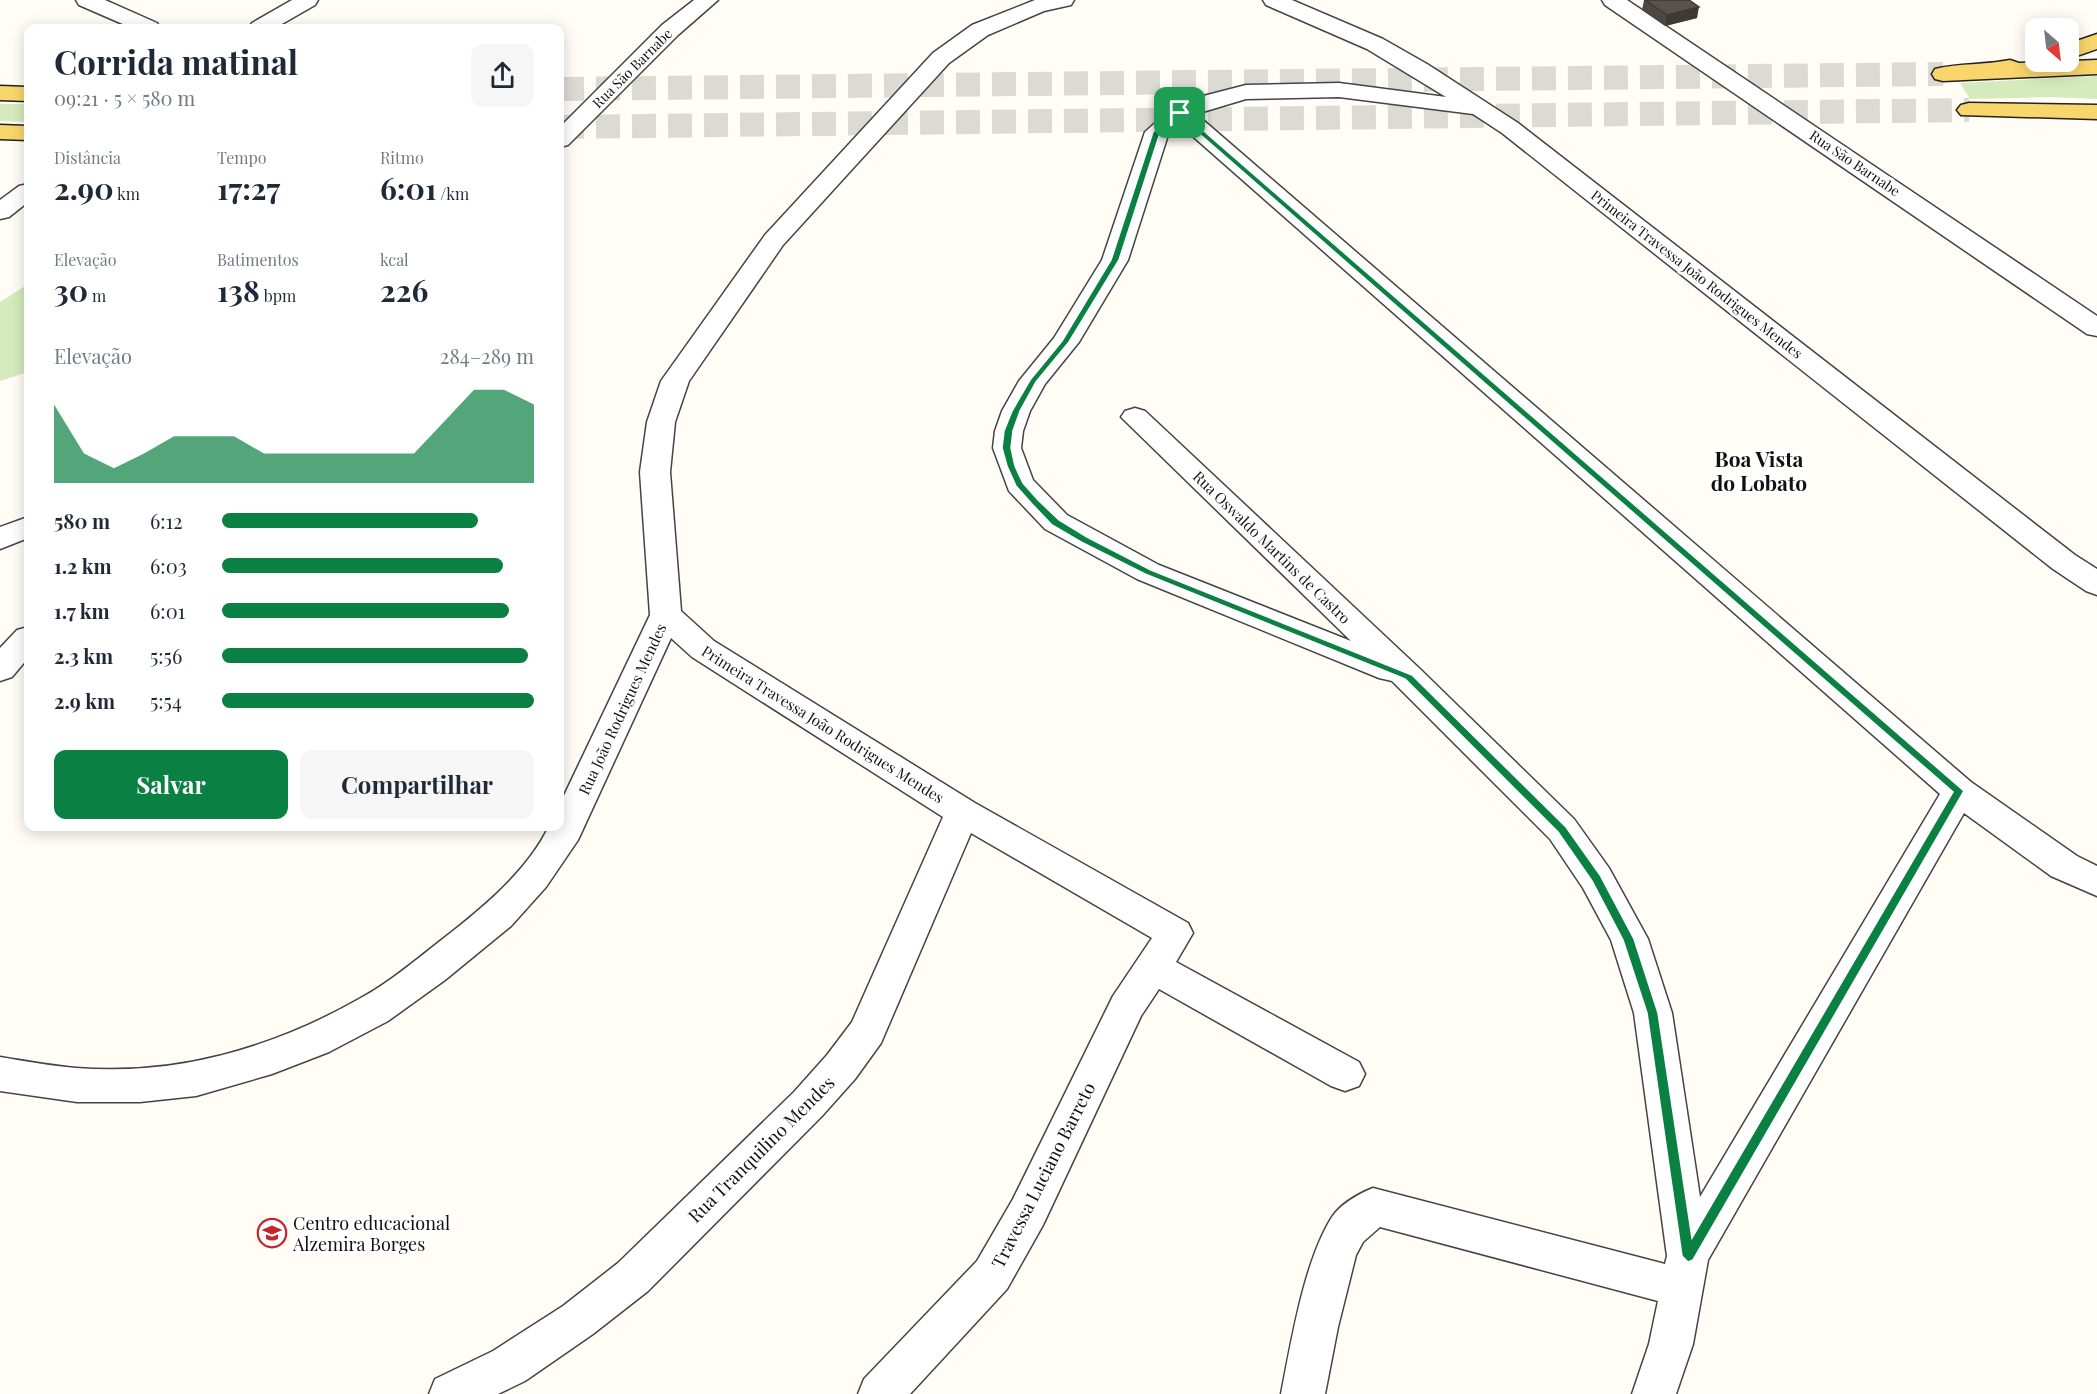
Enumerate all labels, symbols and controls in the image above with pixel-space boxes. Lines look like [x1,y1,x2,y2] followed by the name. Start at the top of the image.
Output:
[2025,18,2079,72] north arrow
[2025,18,2079,72] map controls
[588,24,676,112] street label: Rua São Barnabe
[54,39,298,83] text: Corrida matinal
[471,44,534,107] button: share
[54,84,195,111] text: 09:21 · 5 × 580 m
[1154,87,1205,138] pin
[1163,96,1196,129] icon: arrive
[1806,126,1904,200] street label: Rua São Barnabe
[54,147,121,168] text: Distância
[217,147,267,168] text: Tempo
[380,147,424,168] text: Ritmo
[54,168,114,208] text: 2.90
[217,168,280,208] text: 17:27
[380,168,436,208] text: 6:01
[114,183,140,204] text: km
[436,183,469,204] text: /km
[1587,185,1807,363] street label: Primeira Travessa João Rodrigues Mendes
[54,249,116,270] text: Elevação
[217,249,299,270] text: Batimentos
[380,249,409,270] text: kcal
[54,270,88,310] text: 30
[217,270,260,310] text: 138
[380,270,428,310] text: 226
[88,285,106,306] text: m
[260,285,296,306] text: bpm
[54,342,132,369] text: Elevação
[440,342,534,369] text: 284–289 m
[1711,444,1807,496] district label: Boa Vista do Lobato
[1189,466,1355,628] street label: Rua Oswaldo Martins de Castro
[54,507,110,534] text: 580 m
[150,507,183,534] text: 6:12
[54,552,112,579] text: 1.2 km
[150,552,187,579] text: 6:03
[54,597,110,624] text: 1.7 km
[150,597,185,624] text: 6:01
[574,620,670,798] street label: Rua João Rodrigues Mendes
[698,641,948,807] street label: Primeira Travessa João Rodrigues Mendes
[54,642,113,669] text: 2.3 km
[150,642,182,669] text: 5:56
[54,687,115,714] text: 2.9 km
[150,687,182,714] text: 5:54
[54,750,288,819] button: Salvar
[300,750,534,819] button: Compartilhar
[683,1071,839,1227] street label: Rua Tranquilino Mendes
[986,1078,1100,1272] street label: Travessa Luciano Barreto
[292,1211,450,1256] place label: Centro educacional Alzemira Borges
[256,1217,288,1249] school or university icon: Centro educacional Alzemira Borges

